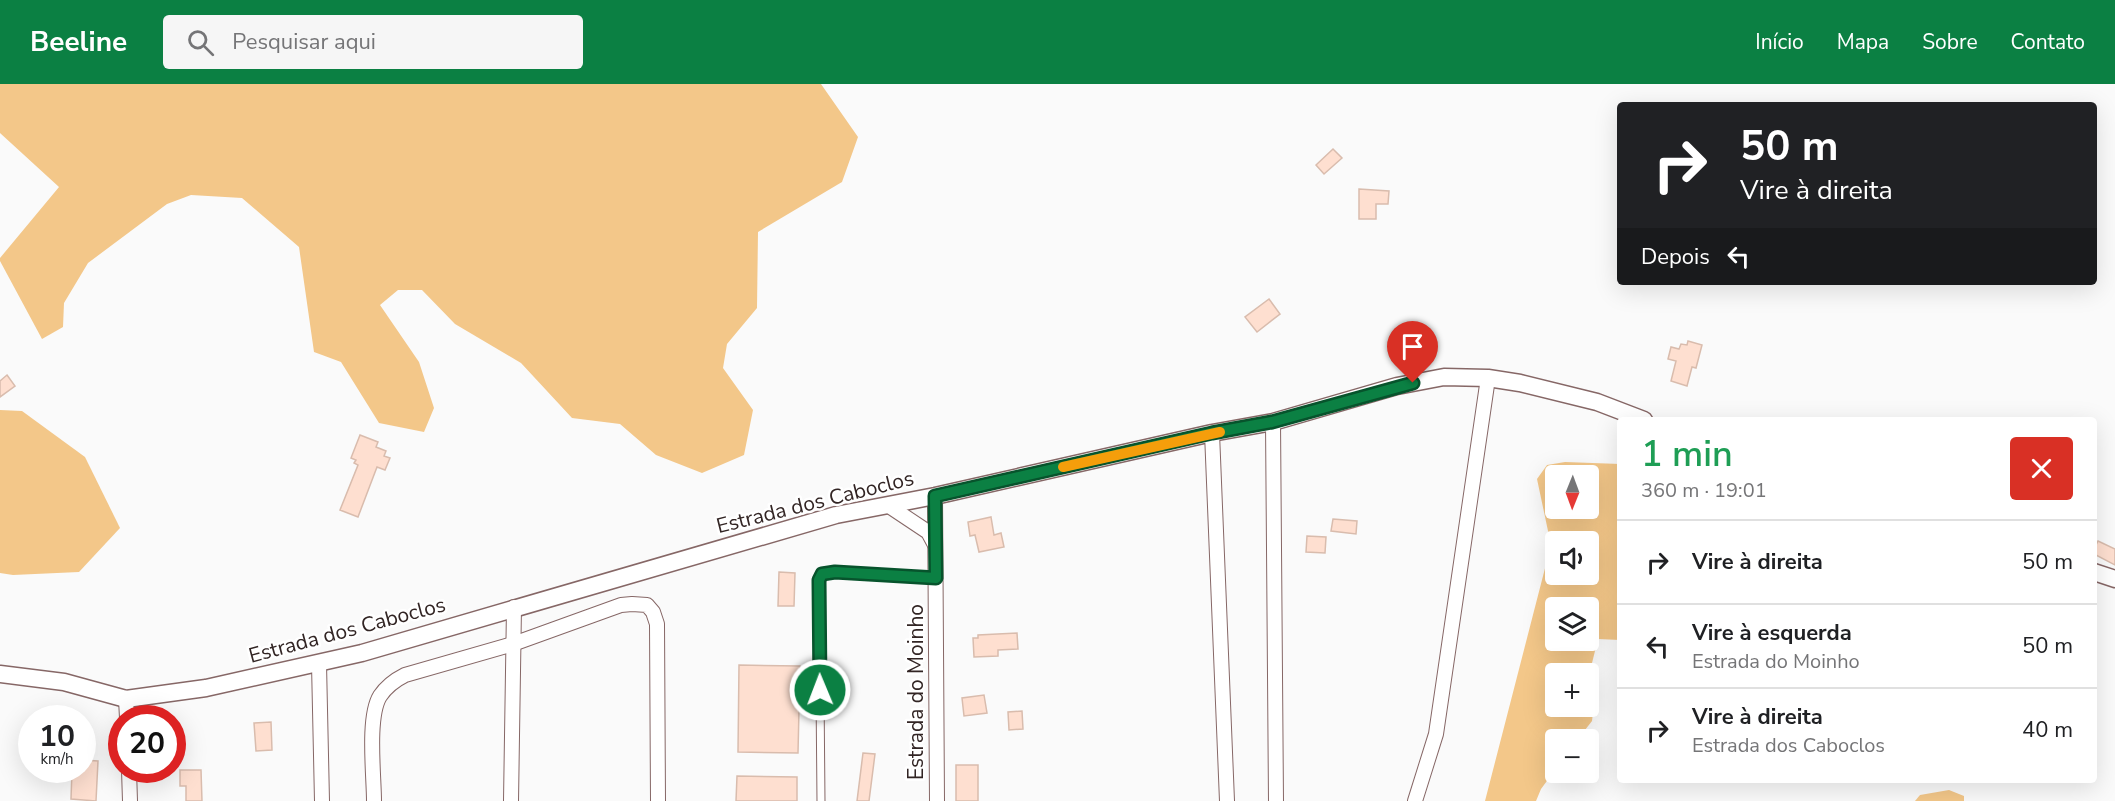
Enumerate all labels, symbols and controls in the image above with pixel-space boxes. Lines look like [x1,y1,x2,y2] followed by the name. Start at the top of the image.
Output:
[163,15,583,69] search box
[30,23,127,61] text: Beeline
[184,26,217,59] icon: search
[232,27,376,57] text: Pesquisar aqui
[1755,28,1804,56] text: Início
[1837,28,1889,56] text: Mapa
[1922,28,1978,56] text: Sobre
[2011,28,2085,56] text: Contato
[1740,118,1839,175] text: 50 m
[1641,126,1719,204] icon: right
[1740,172,1893,209] text: Vire à direita
[1722,240,1755,273] icon: left
[1641,242,1710,272] text: Depois
[1387,321,1438,383] pin
[1396,330,1429,363] icon: arrive
[1641,430,1733,479] text: 1 min
[2010,437,2073,500] button: close
[713,464,917,540] street label: Estrada dos Caboclos
[1545,465,1599,519] north arrow
[1545,465,1599,783] map controls
[1641,477,1767,504] text: 360 m · 19:01
[1545,531,1599,585] button: sound
[1641,546,1674,579] icon: right
[1692,547,1823,577] text: Vire à direita
[2022,547,2073,577] text: 50 m
[246,590,448,670] street label: Estrada dos Caboclos
[1545,597,1599,651] button: layers
[902,604,930,780] street label: Estrada do Moinho
[1692,618,1852,648] text: Vire à esquerda
[1641,630,1674,663] icon: left
[2022,631,2073,661] text: 50 m
[1692,648,1860,675] text: Estrada do Moinho
[788,658,852,722] position arrow
[1545,663,1599,717] button: +
[1692,702,1823,732] text: Vire à direita
[108,705,186,783] speed limit sign: 20
[1641,714,1674,747] icon: right
[2022,715,2073,745] text: 40 m
[39,716,75,757] text: 10
[1545,729,1599,783] button: −
[1692,732,1885,759] text: Estrada dos Caboclos
[40,749,74,769] text: km/h

